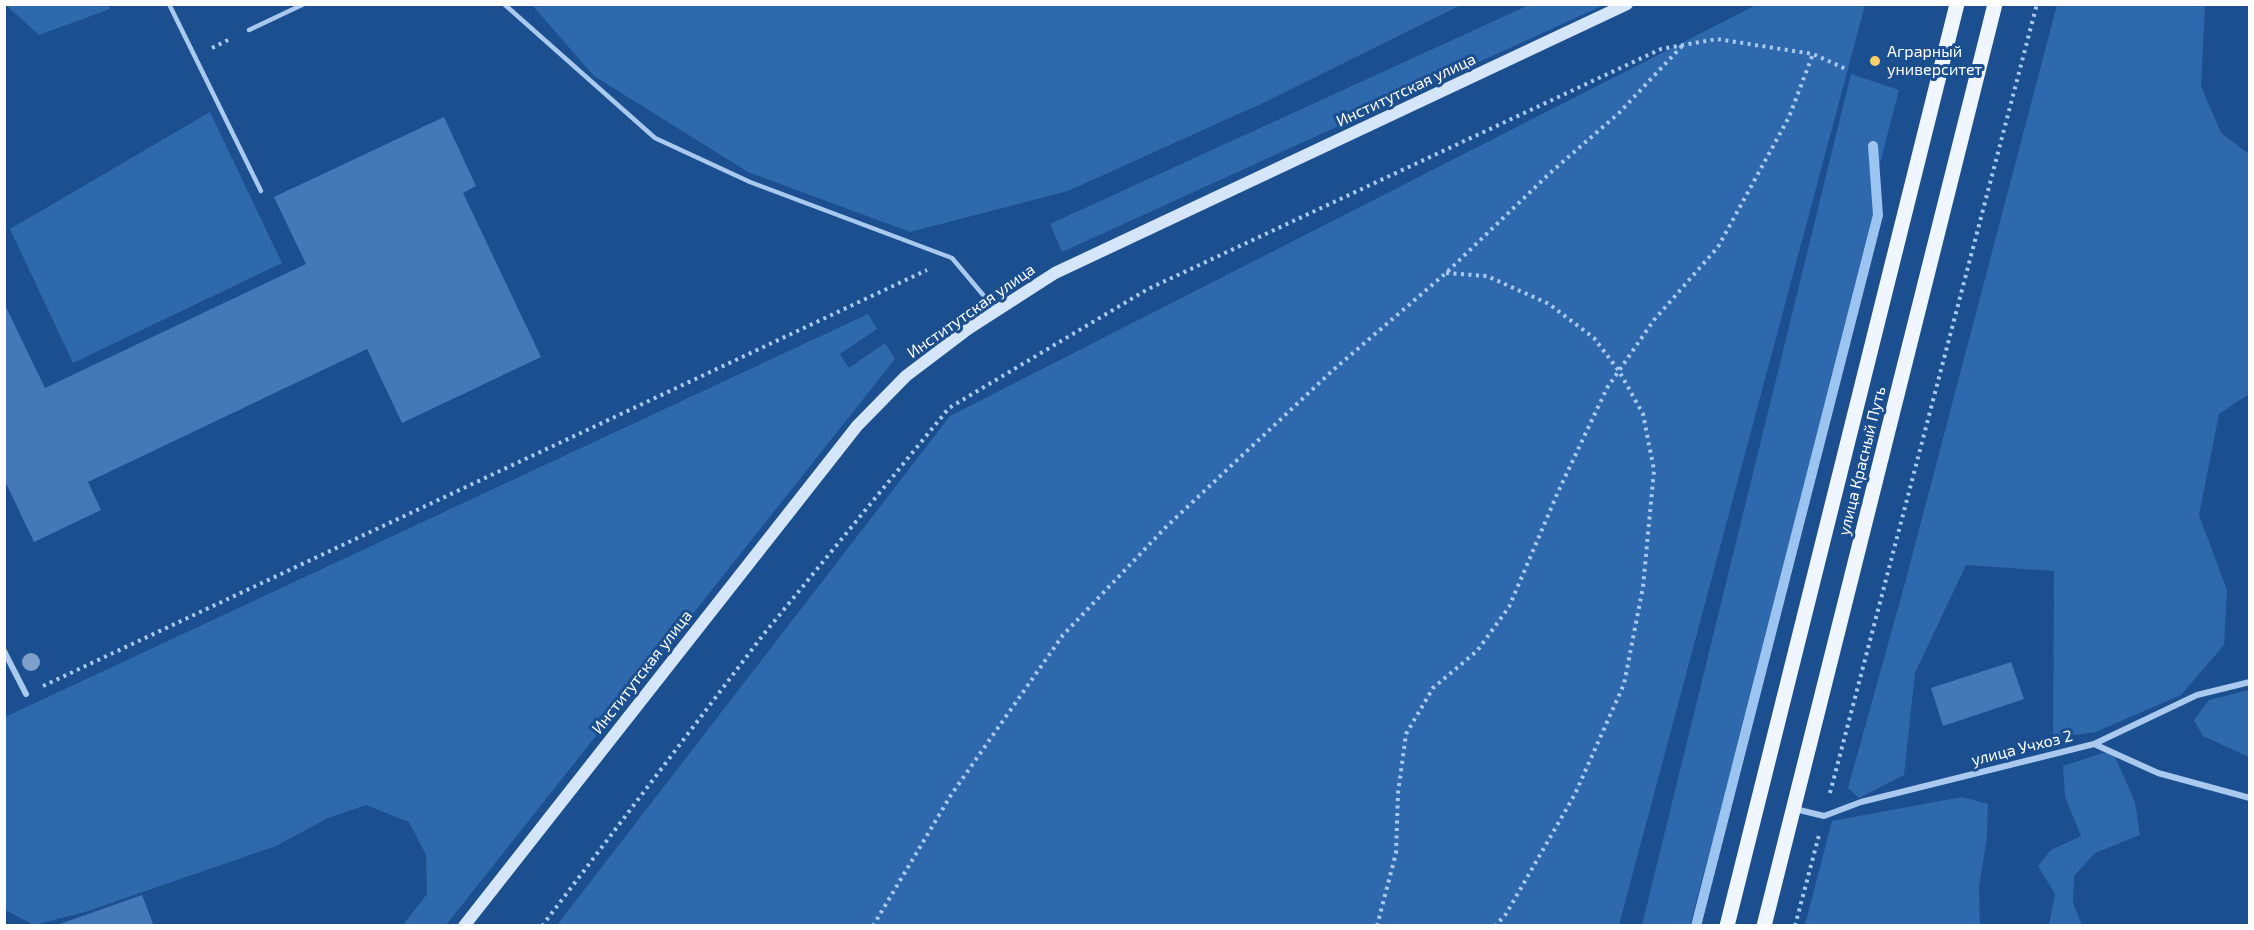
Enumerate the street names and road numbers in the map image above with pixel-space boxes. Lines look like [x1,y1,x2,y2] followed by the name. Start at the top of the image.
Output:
[1333,49,1479,131] street label: Институтская улица
[903,260,1039,362] street label: Институтская улица
[1834,384,1890,538] street label: улица Красный Путь
[588,606,696,738] street label: Институтская улица
[1970,726,2074,770] street label: улица Учхоз 2

